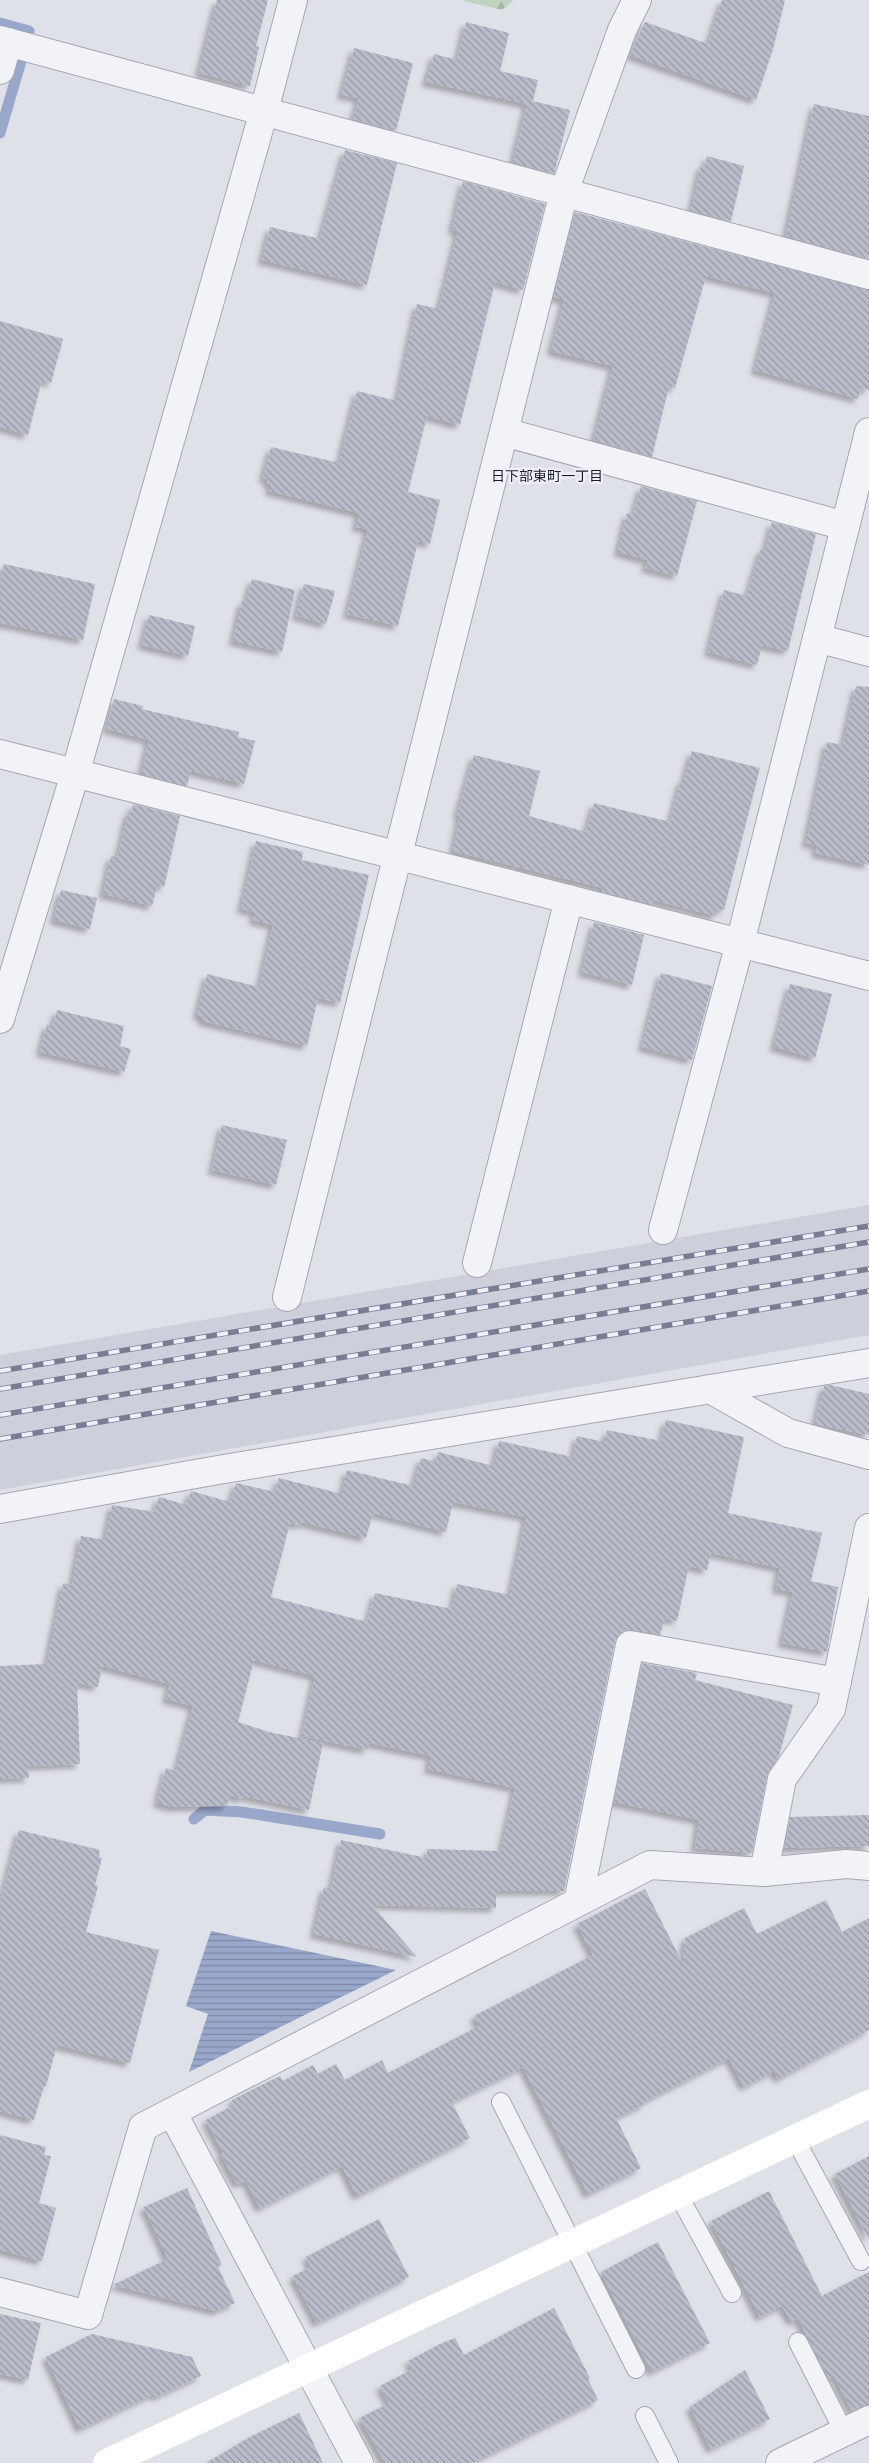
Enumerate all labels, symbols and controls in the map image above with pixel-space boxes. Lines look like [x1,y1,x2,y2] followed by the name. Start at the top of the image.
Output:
[491,467,603,484] district label: 日下部東町一丁目

